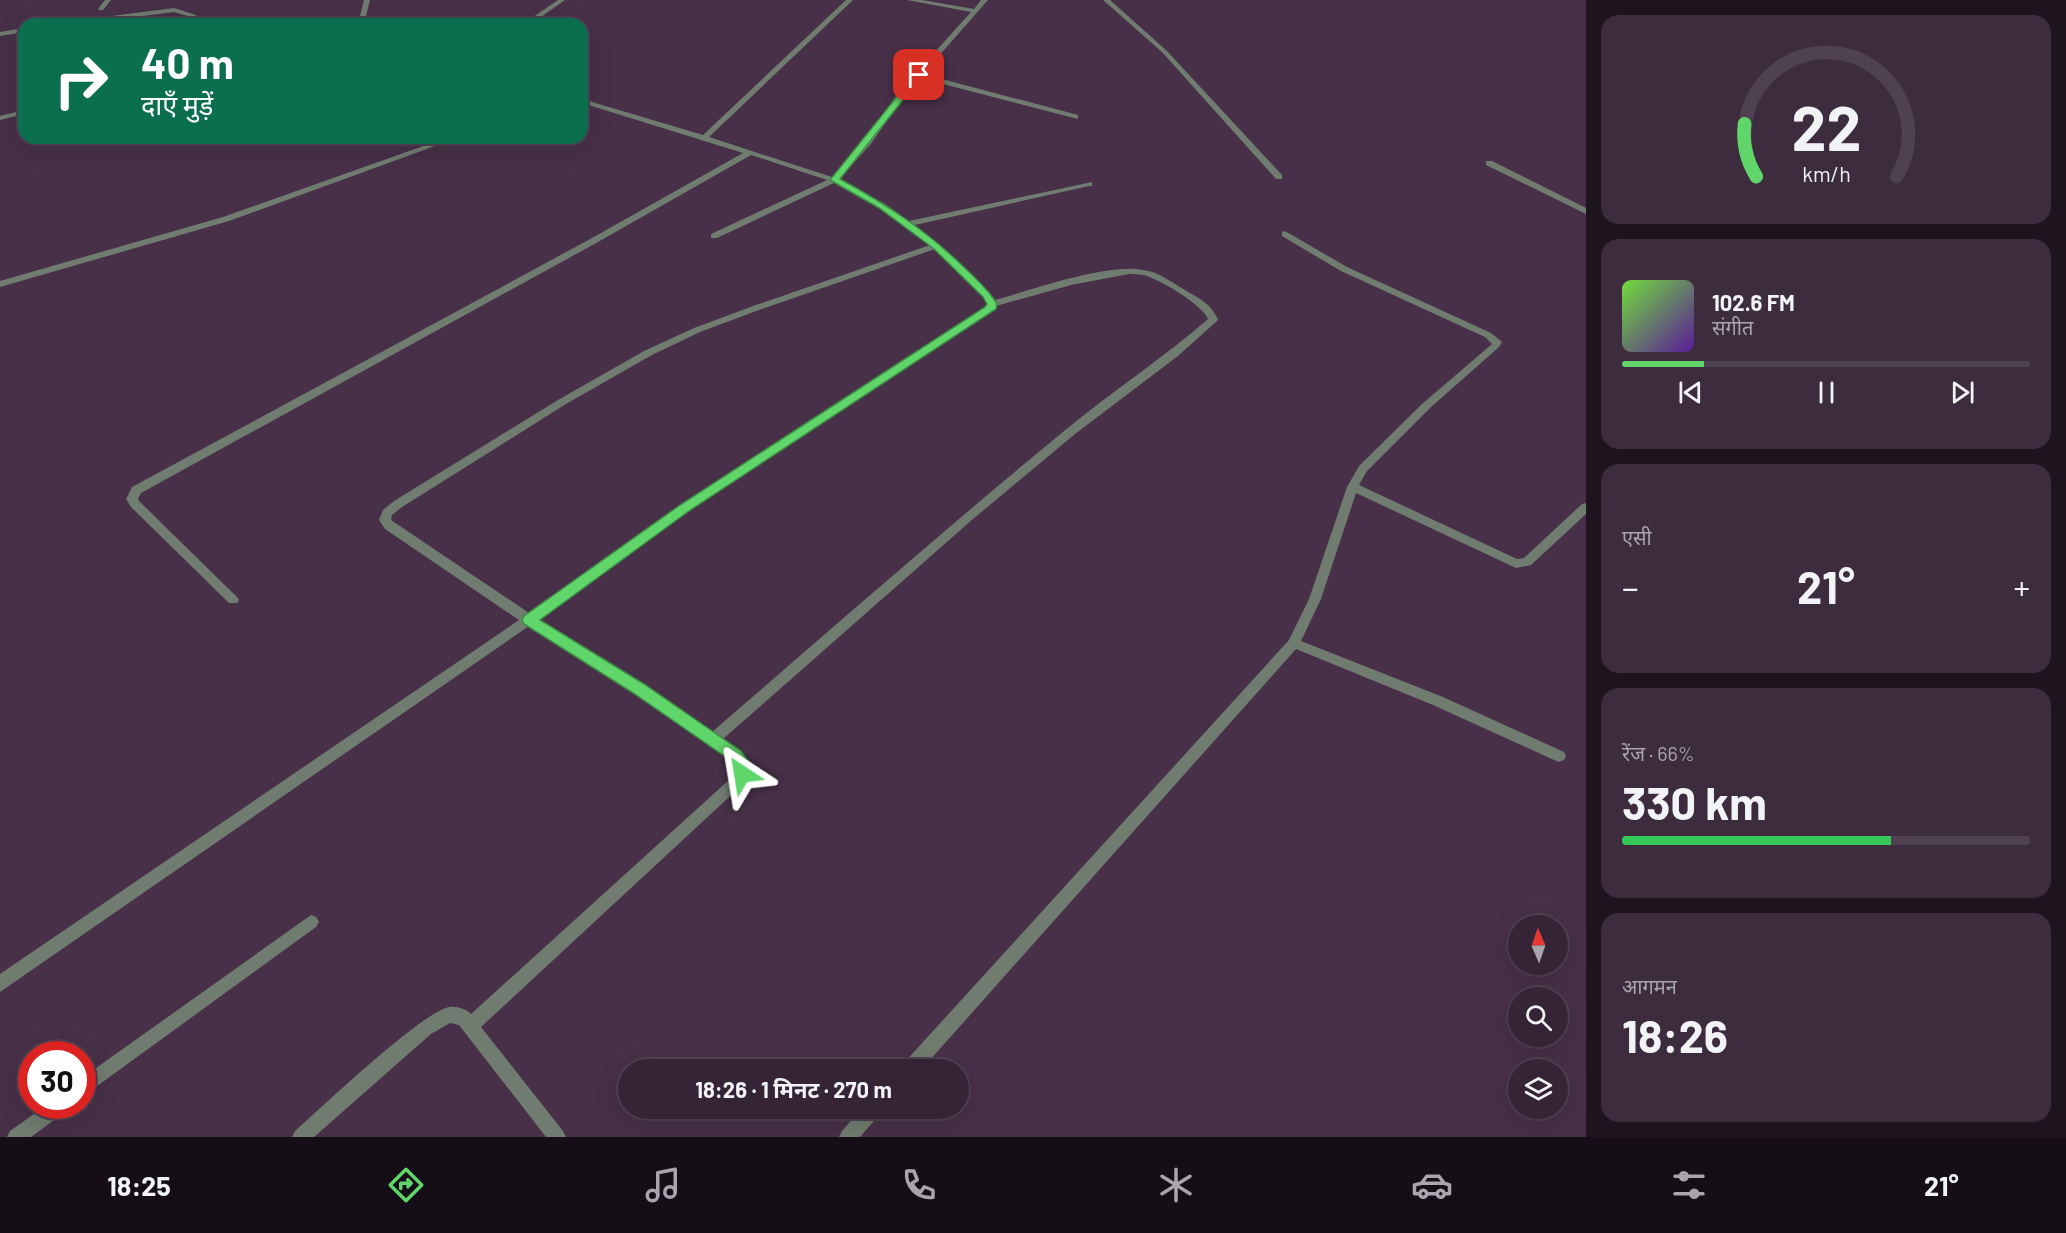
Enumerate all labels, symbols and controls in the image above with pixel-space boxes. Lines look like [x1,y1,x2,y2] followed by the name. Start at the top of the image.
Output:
[141,37,234,87] text: 40 m
[42,42,120,120] icon: right
[893,49,944,100] pin
[902,58,935,91] icon: arrive
[141,88,213,120] text: दाएँ मुड़ें
[1791,89,1861,163] text: 22
[1802,161,1850,186] text: km/h
[1712,289,1795,315] text: 102.6 FM
[1712,315,1753,339] text: संगीत
[1674,376,1707,409] icon: previous
[1810,376,1843,409] icon: pause
[1946,376,1979,409] icon: next
[1622,525,1652,549] text: एसी
[1797,559,1855,613] text: 21°
[1622,567,1639,607] text: −
[2014,567,2030,607] text: +
[1622,741,1695,765] text: रेंज · 66%
[710,742,774,806] position arrow
[1622,775,1767,829] text: 330 km
[1508,915,1568,975] north arrow
[1508,915,1568,1119] map controls
[1622,974,1677,998] text: आगमन
[1508,987,1568,1047] button: search
[1622,1008,1728,1062] text: 18:26
[18,1041,96,1119] speed limit sign: 30
[1508,1059,1568,1119] button: layers
[695,1076,892,1102] text: 18:26 · 1 मिनट · 270 m
[385,1164,427,1206] icon: directions
[642,1164,684,1206] icon: music
[898,1164,940,1206] icon: phone
[1155,1164,1197,1206] icon: climate
[1411,1164,1453,1206] icon: car
[1668,1164,1710,1206] icon: filters
[107,1169,171,1201] text: 18:25
[1924,1169,1959,1201] text: 21°

